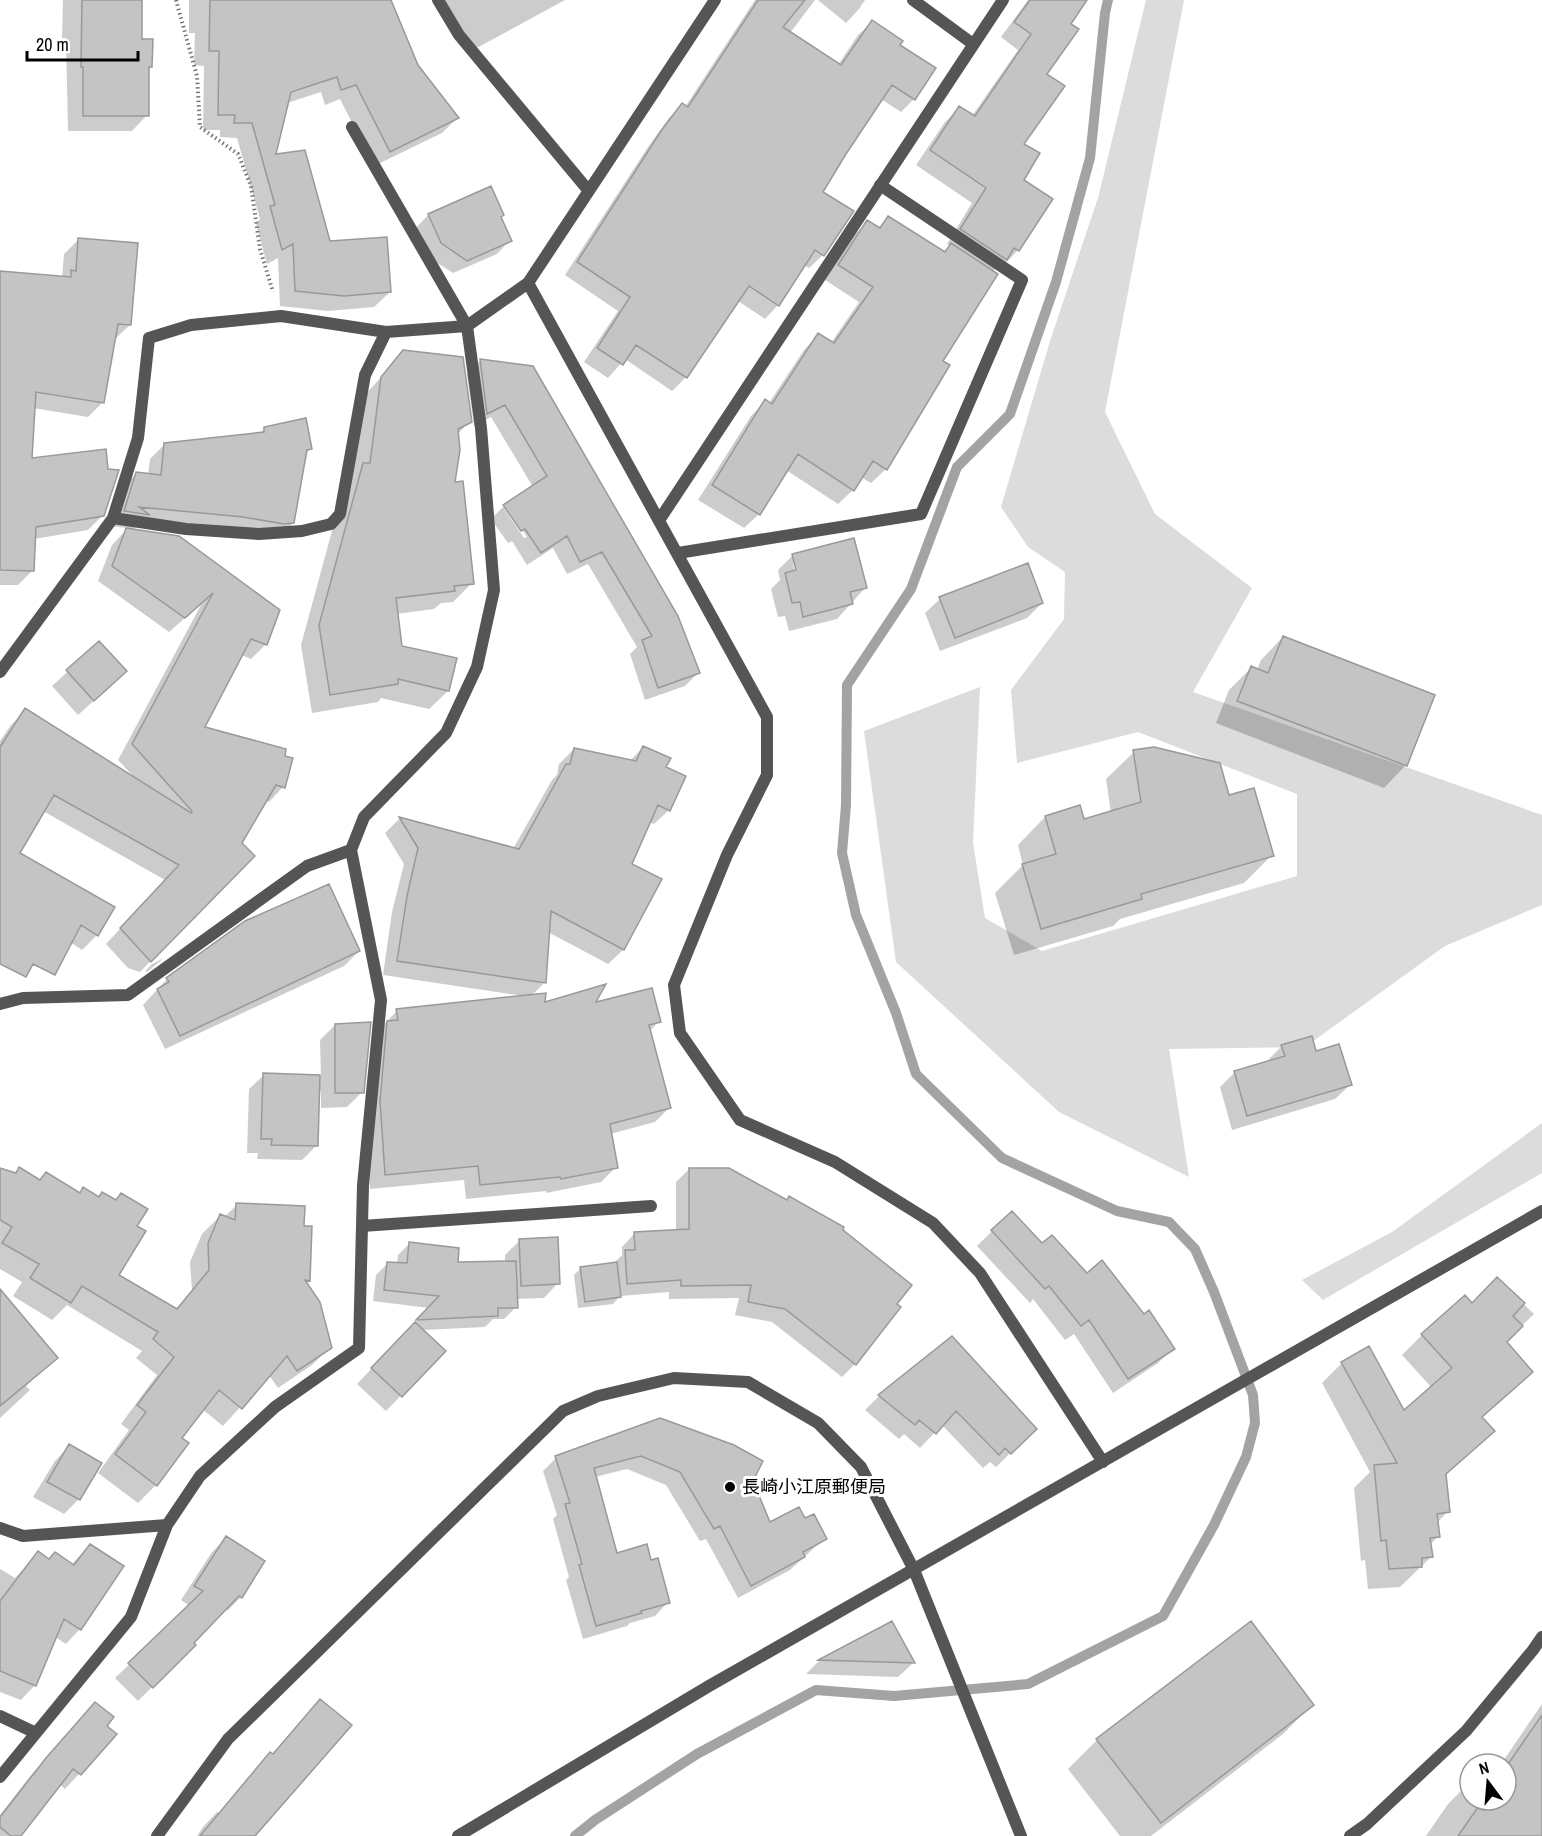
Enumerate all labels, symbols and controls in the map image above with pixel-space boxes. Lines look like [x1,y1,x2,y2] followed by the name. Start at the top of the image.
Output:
[27,24,138,62] scale bar
[36,32,69,57] text: 20 m
[742,1474,886,1499] place label: 長崎小江原郵便局
[723,1480,737,1494] marker: 長崎小江原郵便局
[1458,1752,1518,1812] north arrow
[1476,1756,1491,1779] text: N

